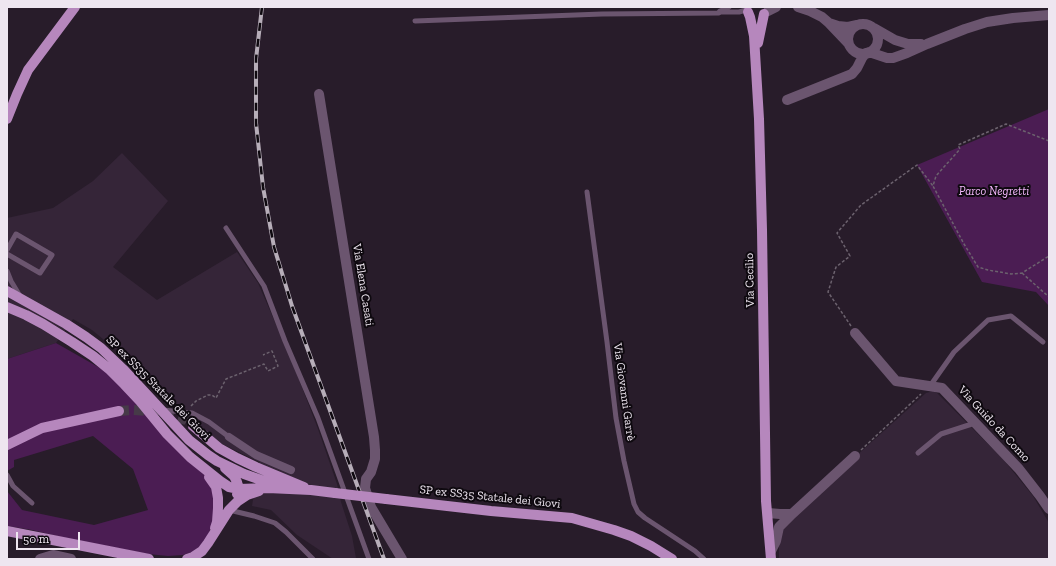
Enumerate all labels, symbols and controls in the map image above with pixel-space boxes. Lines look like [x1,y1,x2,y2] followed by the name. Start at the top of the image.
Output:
[959,185,1029,199] park label: Parco Negretti
[349,243,377,327] street label: Via Elena Casati
[742,253,758,307] street label: Via Cecilio
[103,333,213,443] street label: SP ex SS35 Statale dei Giovi
[610,342,638,442] street label: Via Giovanni Garrè
[955,383,1033,465] street label: Via Guido da Como
[419,482,561,512] street label: SP ex SS35 Statale dei Giovi
[18,524,82,550] scale bar
[23,532,49,546] text: 50 m

